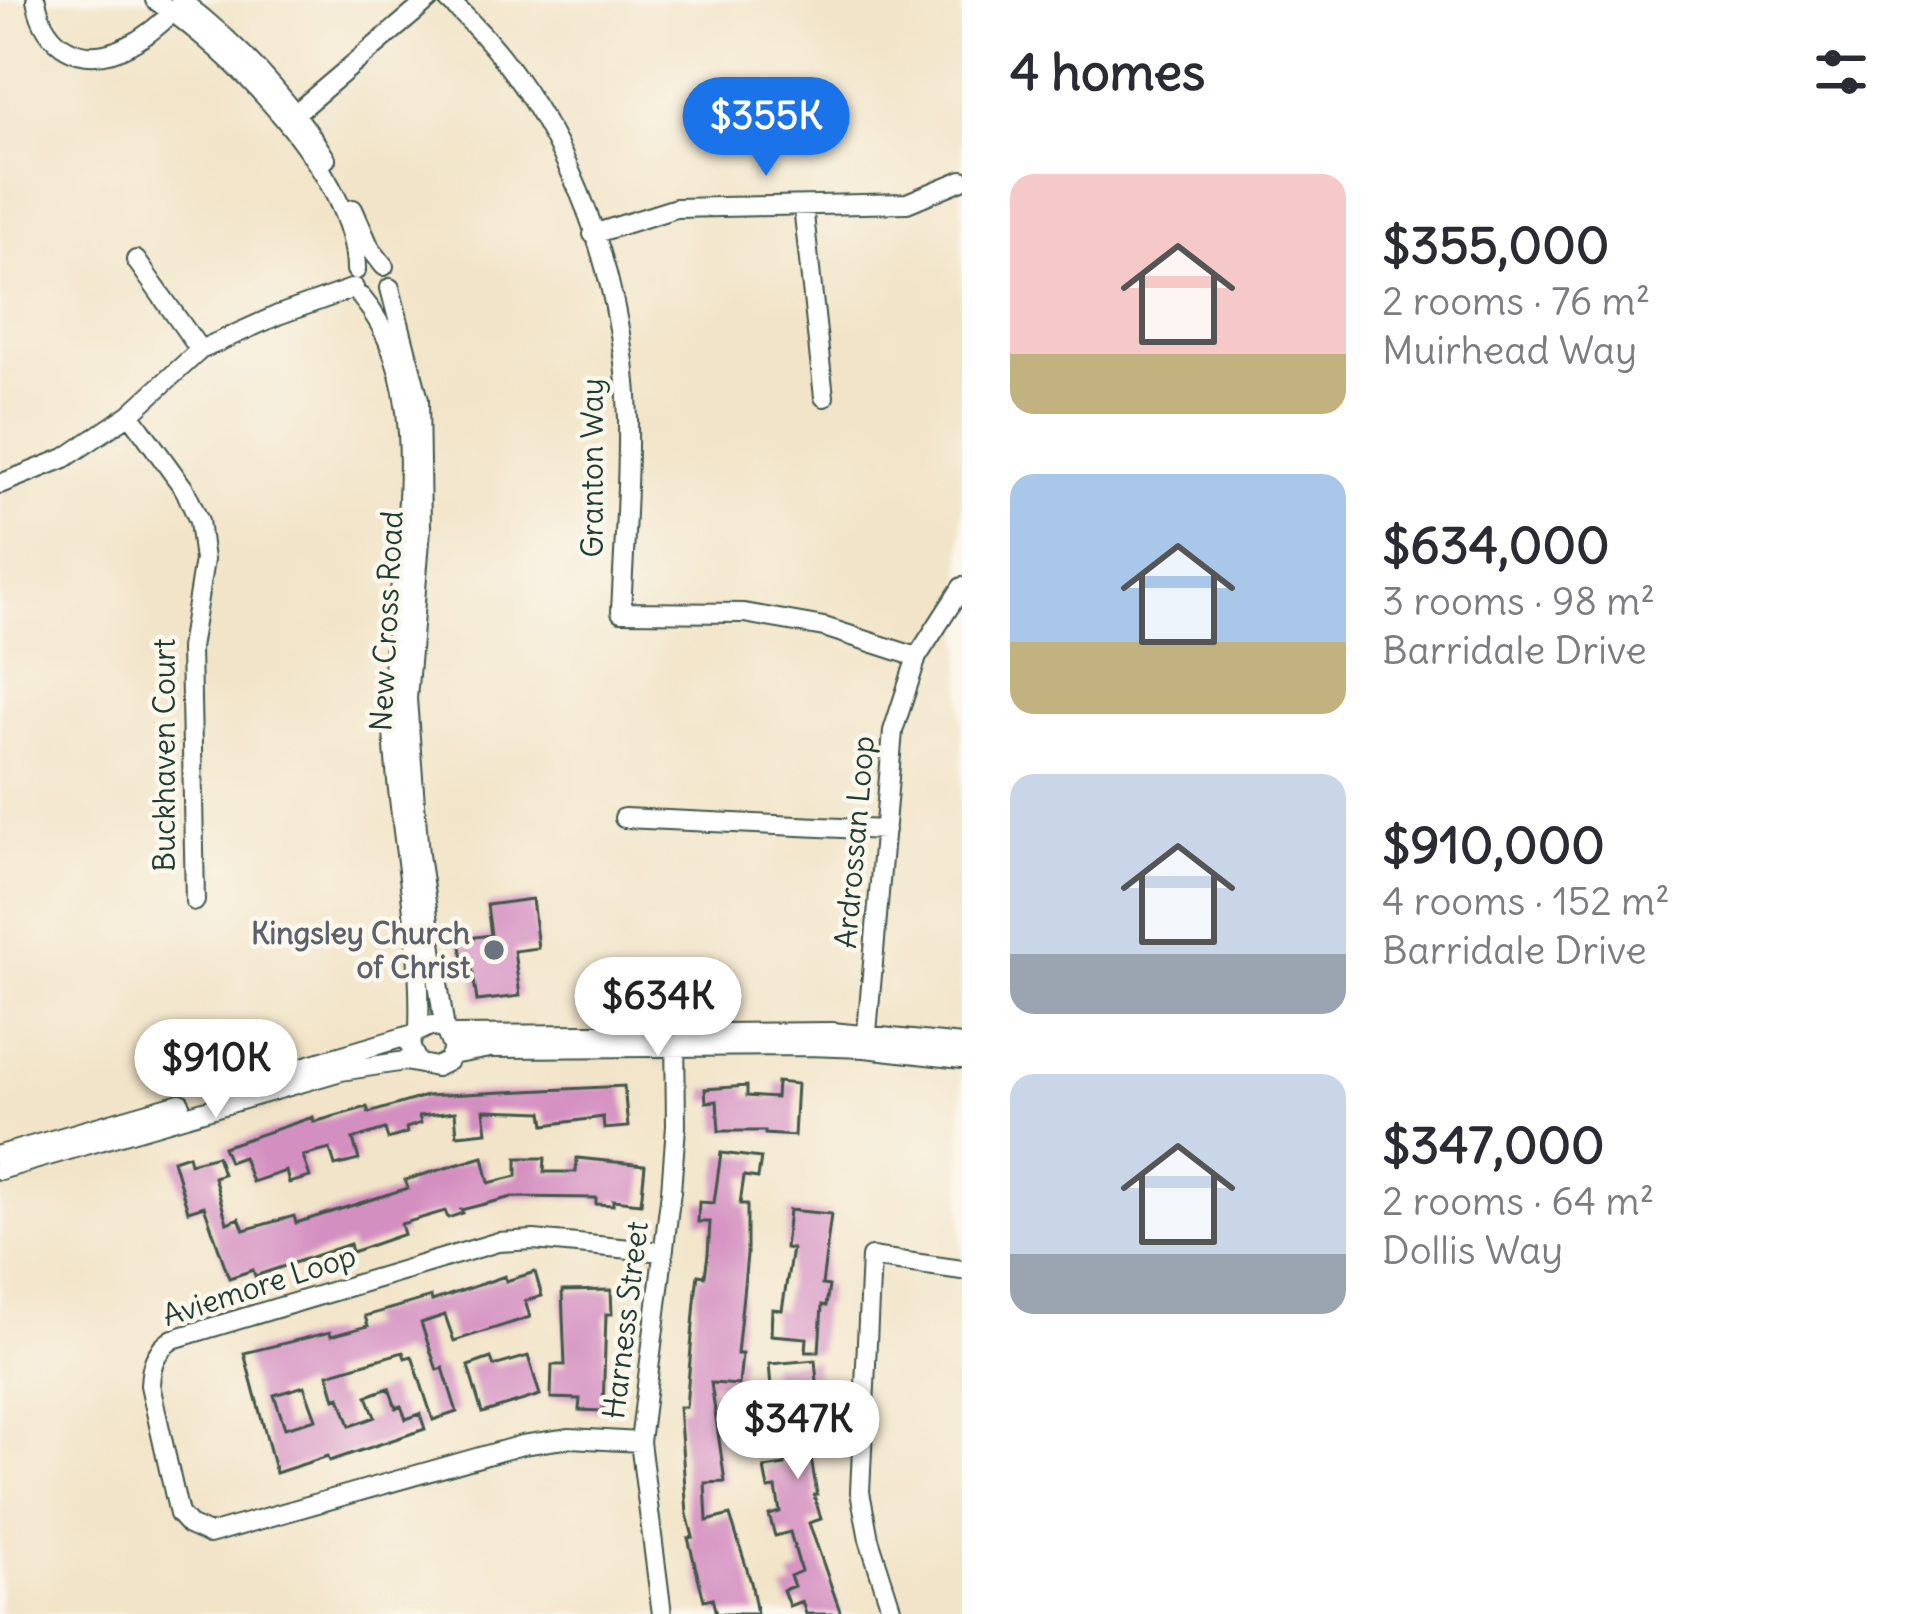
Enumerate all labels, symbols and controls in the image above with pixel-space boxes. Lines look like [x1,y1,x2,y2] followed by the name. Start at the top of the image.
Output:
[1808,39,1874,105] icon: filters
[1010,40,1205,104] text: 4 homes
[682,77,850,179] pin: $355K
[710,91,822,140] text: $355K
[1382,213,1609,277] text: $355,000
[1106,222,1250,366] icon: home
[1382,277,1650,326] text: 2 rooms · 76 m²
[1382,326,1637,375] text: Muirhead Way
[573,378,611,558] street label: Granton Way
[361,510,411,732] street label: New Cross Road
[1382,513,1610,577] text: $634,000
[1106,522,1250,666] icon: home
[1382,577,1655,626] text: 3 rooms · 98 m²
[1382,626,1647,675] text: Barridale Drive
[145,638,183,872] street label: Buckhaven Court
[826,734,882,950] street label: Ardrossan Loop
[1382,813,1605,877] text: $910,000
[1106,822,1250,966] icon: home
[1382,877,1670,926] text: 4 rooms · 152 m²
[251,914,470,986] place label: Kingsley Church of Christ
[1382,926,1647,975] text: Barridale Drive
[481,937,507,963] marker: Kingsley Church of Christ
[574,957,742,1059] pin: $634K
[602,971,714,1020] text: $634K
[132,1019,300,1121] pin: $910K
[161,1033,271,1082] text: $910K
[1382,1113,1605,1177] text: $347,000
[1106,1122,1250,1266] icon: home
[1382,1177,1654,1226] text: 2 rooms · 64 m²
[594,1219,656,1421] street label: Harness Street
[1382,1226,1563,1275] text: Dollis Way
[157,1236,361,1334] street label: Aviemore Loop
[714,1380,882,1482] pin: $347K
[743,1394,853,1443] text: $347K

